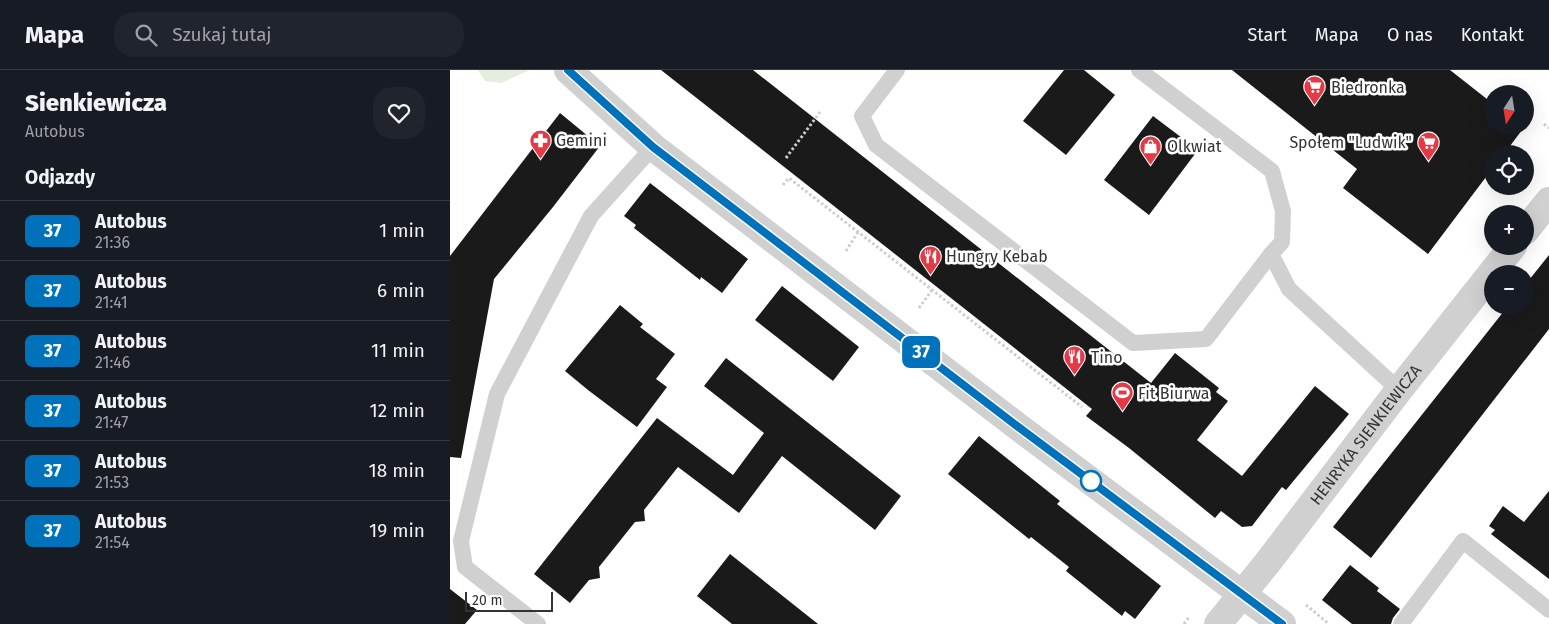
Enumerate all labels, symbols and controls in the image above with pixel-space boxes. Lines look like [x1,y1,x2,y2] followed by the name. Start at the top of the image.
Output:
[114,12,464,57] search box
[25,21,84,49] text: Mapa
[132,21,160,49] icon: search
[172,23,272,46] text: Szukaj tutaj
[1247,24,1287,46] text: Start
[1315,24,1359,46] text: Mapa
[1387,24,1433,46] text: O nas
[1461,24,1524,46] text: Kontakt
[1303,75,1327,106] supermarket icon: Biedronka
[1331,78,1405,97] place label: Biedronka
[1484,85,1534,135] north arrow
[1484,85,1534,315] map controls
[373,87,425,139] button: heart
[25,89,167,117] text: Sienkiewicza
[25,122,85,141] text: Autobus
[528,128,552,159] pharmacy icon: Gemini
[1416,130,1440,161] supermarket icon: Społem "Ludwik"
[556,131,607,150] place label: Gemini
[1289,133,1412,152] place label: Społem "Ludwik"
[1139,134,1163,165] shop icon: Olkwiat
[1167,137,1222,156] place label: Olkwiat
[1484,145,1534,195] button: locate
[25,166,95,189] text: Odjazdy
[1484,205,1534,255] button: +
[95,210,167,233] text: Autobus
[379,219,425,242] text: 1 min
[44,220,61,242] text: 37
[95,233,130,252] text: 21:36
[918,244,942,275] restaurant icon: Hungry Kebab
[946,247,1048,266] place label: Hungry Kebab
[1484,265,1534,315] button: −
[95,270,167,293] text: Autobus
[377,279,425,302] text: 6 min
[44,280,61,302] text: 37
[95,293,128,312] text: 21:41
[95,330,167,353] text: Autobus
[898,336,944,368] line badge: 37
[371,339,425,362] text: 11 min
[44,340,61,362] text: 37
[912,341,930,363] text: 37
[1063,345,1087,376] restaurant icon: Tino
[1091,348,1123,367] place label: Tino
[95,353,130,372] text: 21:46
[1306,360,1425,508] street label: HENRYKA SIENKIEWICZA
[1110,381,1134,412] sports icon: Fit Biurwa
[1138,384,1210,403] place label: Fit Biurwa
[95,390,167,413] text: Autobus
[370,399,425,422] text: 12 min
[44,400,61,422] text: 37
[95,413,128,432] text: 21:47
[95,450,167,473] text: Autobus
[368,459,425,482] text: 18 min
[44,460,61,482] text: 37
[1080,470,1102,492] unlabelled marker
[95,473,129,492] text: 21:53
[95,510,167,533] text: Autobus
[369,519,425,542] text: 19 min
[44,520,61,542] text: 37
[95,533,130,552] text: 21:54
[465,589,552,612] scale bar
[472,592,502,609] text: 20 m

